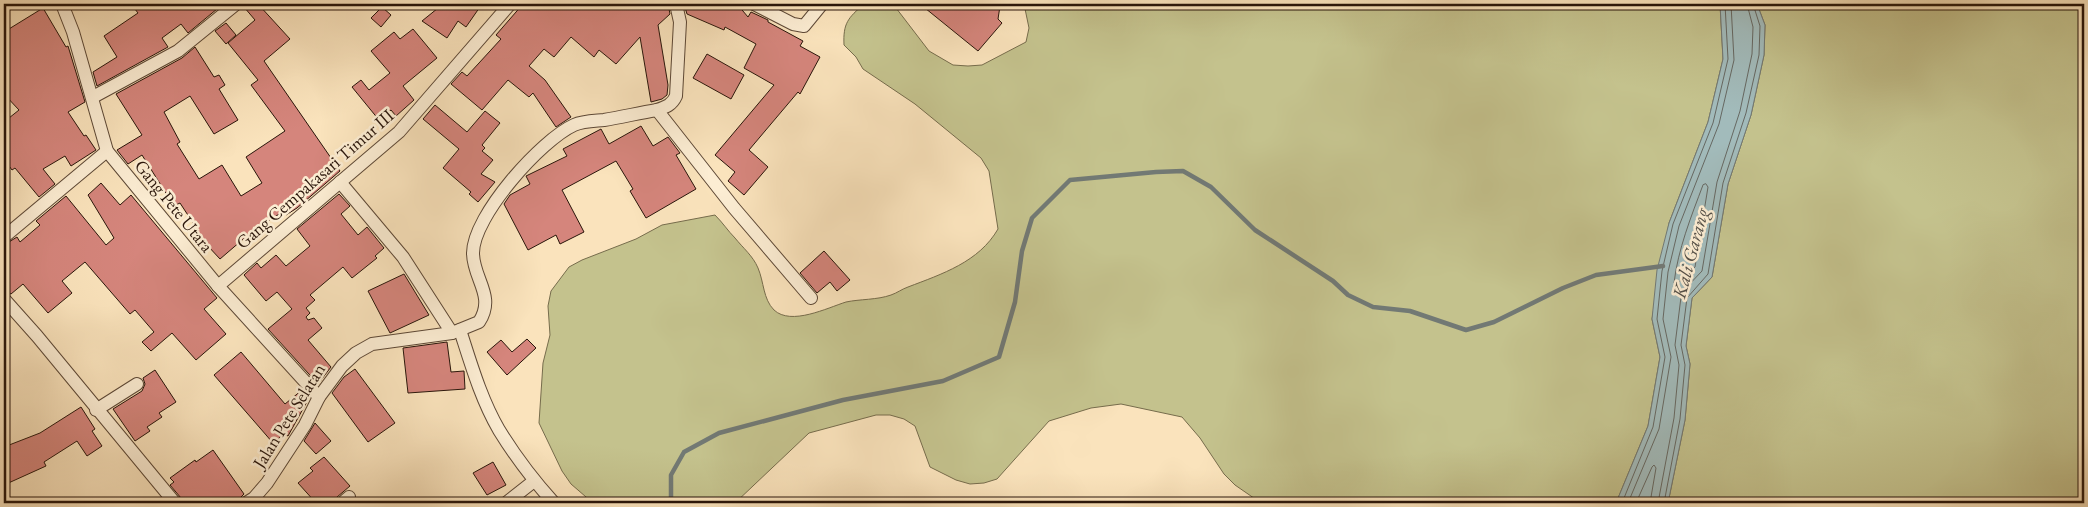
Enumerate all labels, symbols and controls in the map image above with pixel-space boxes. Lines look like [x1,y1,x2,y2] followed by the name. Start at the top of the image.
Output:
[231,104,398,253] street label: Gang Cempakasari Timur III
[130,155,219,257] street label: Gang Pete Utara
[1666,204,1715,302] water label: Kali Garang
[246,359,330,474] street label: Jalan Pete Selatan

